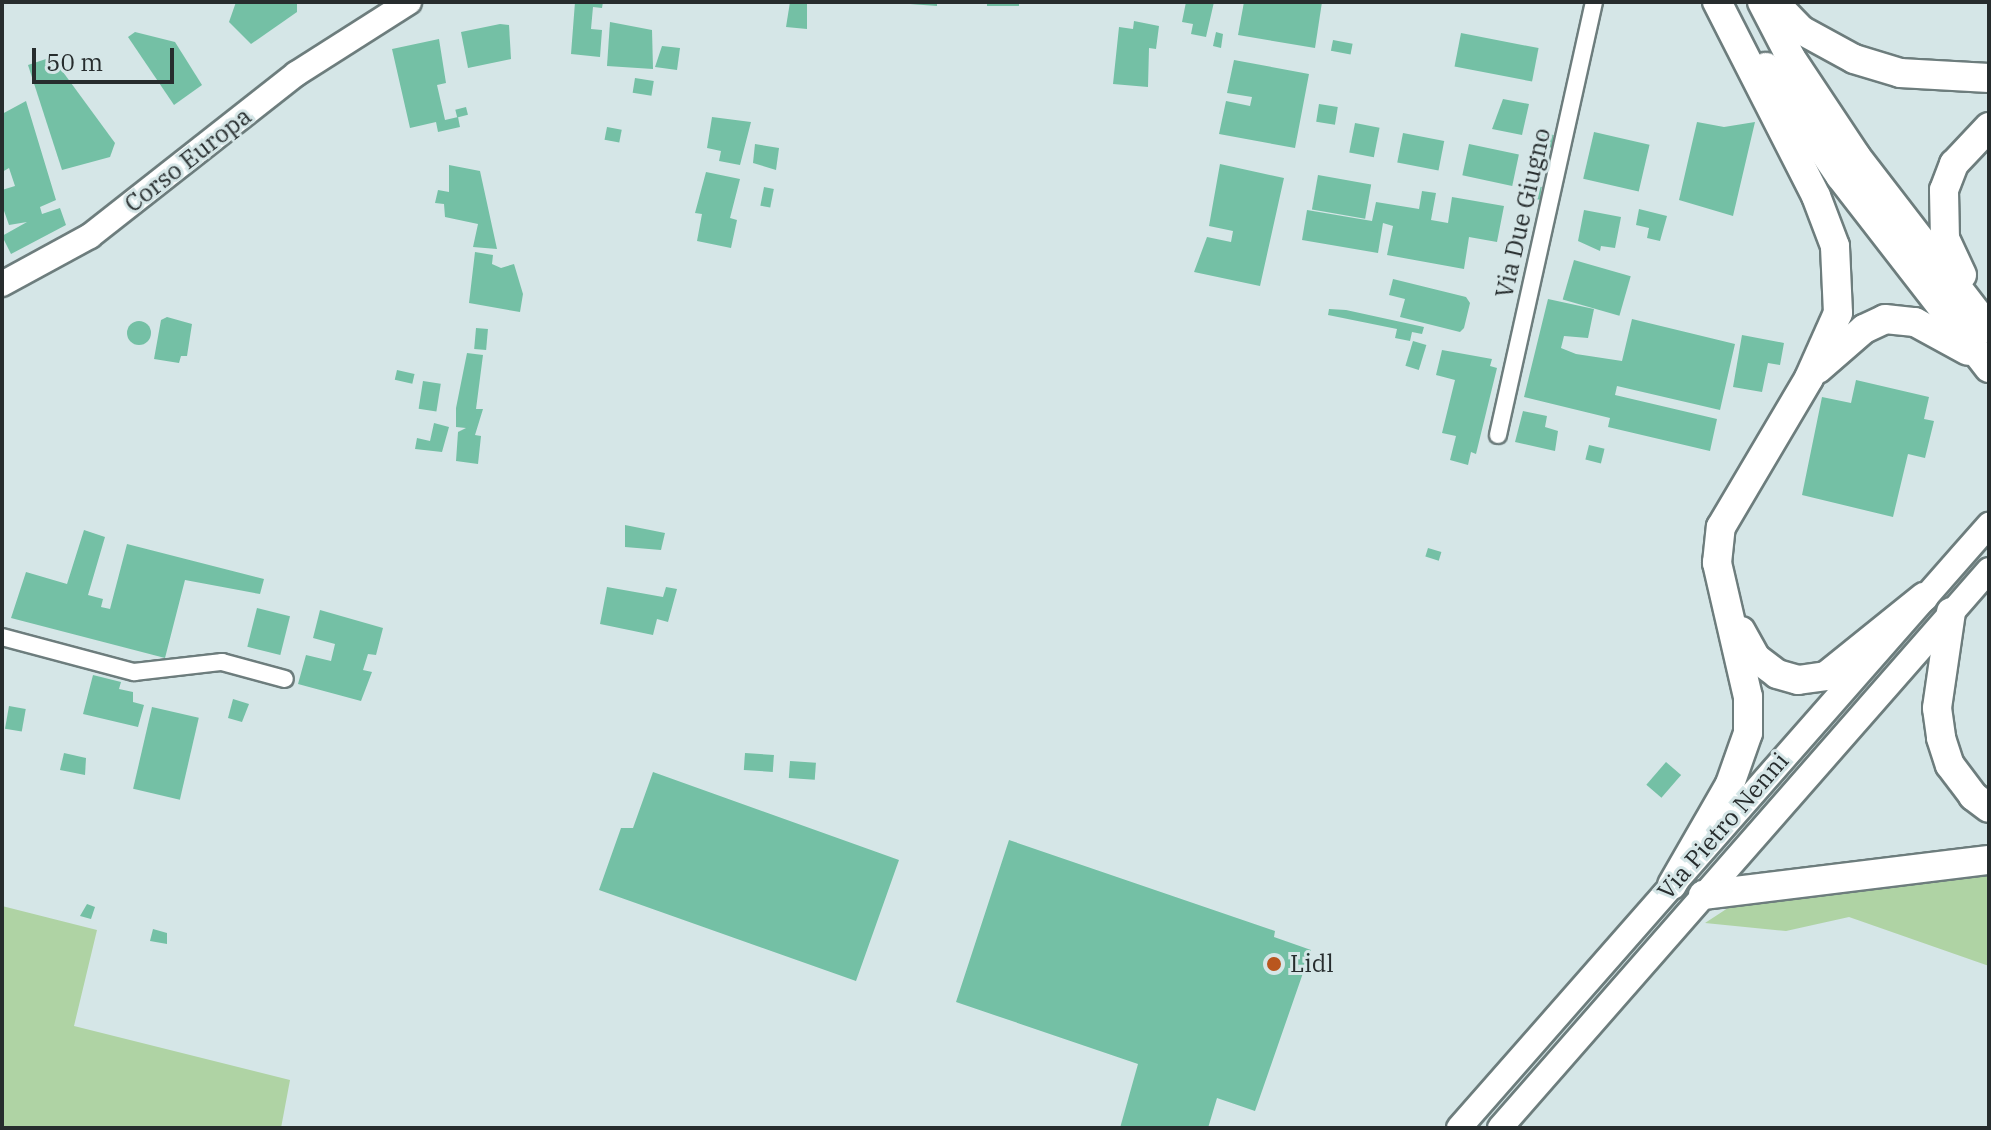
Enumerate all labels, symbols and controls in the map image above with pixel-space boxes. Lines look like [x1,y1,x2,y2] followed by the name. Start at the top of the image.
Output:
[36,32,178,82] scale bar
[46,46,103,78] text: 50 m
[119,102,257,218] street label: Corso Europa
[1489,125,1557,301] street label: Via Due Giugno
[1651,747,1795,905] street label: Via Pietro Nenni
[1290,950,1334,978] place label: Lidl
[1265,955,1283,973] marker: Lidl

